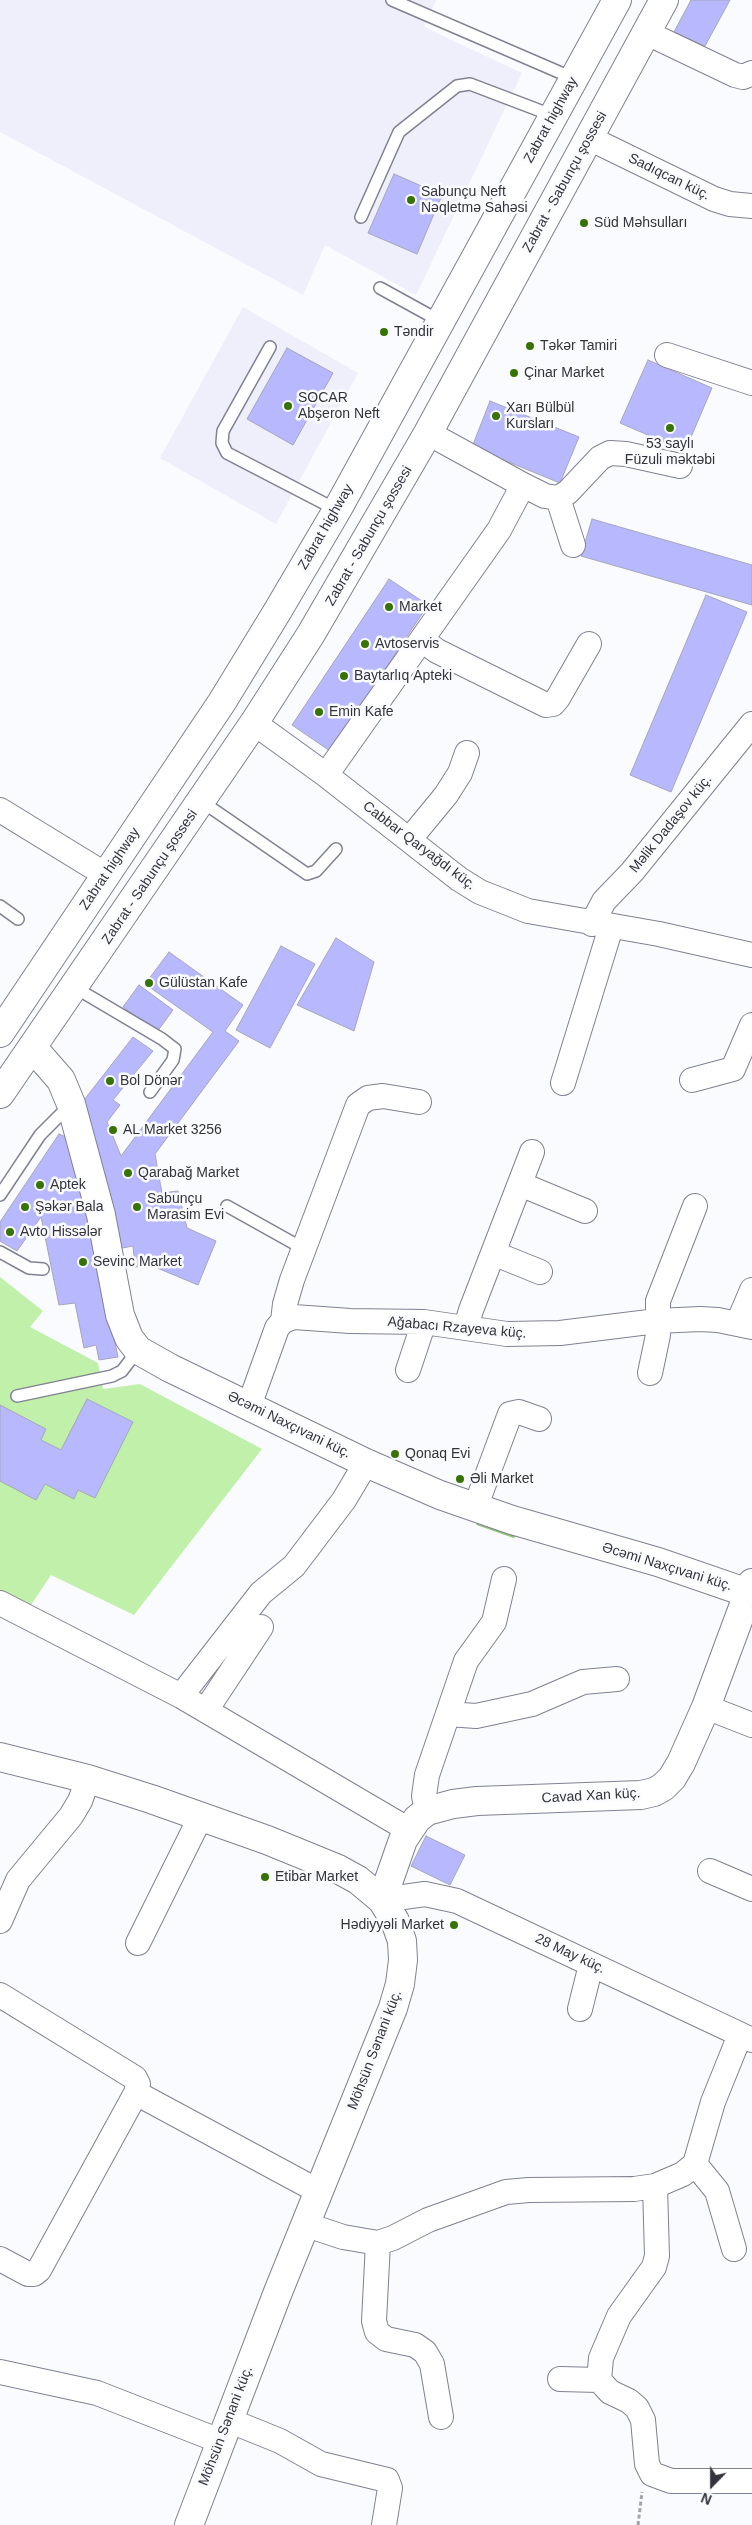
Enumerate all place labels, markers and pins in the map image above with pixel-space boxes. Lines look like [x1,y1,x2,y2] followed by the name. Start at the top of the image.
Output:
[421,184,528,216] place label: Sabunçu Neft Nəqletmə Sahəsi
[405,194,417,206] marker: Sabunçu Neft Nəqletmə Sahəsi
[594,215,687,231] place label: Süd Məhsulları
[578,217,590,229] marker: Süd Məhsulları
[394,324,434,340] place label: Təndir
[378,326,390,338] marker: Təndir
[540,338,617,354] place label: Təkər Tamiri
[524,340,536,352] marker: Təkər Tamiri
[524,365,604,381] place label: Çinar Market
[508,367,520,379] marker: Çinar Market
[298,390,380,422] place label: SOCAR Abşeron Neft
[282,400,294,412] marker: SOCAR Abşeron Neft
[506,400,574,432] place label: Xarı Bülbül Kursları
[490,410,502,422] marker: Xarı Bülbül Kursları
[664,422,676,434] marker: 53 saylı Füzuli məktəbi
[625,436,715,468] place label: 53 saylı Füzuli məktəbi
[399,599,442,615] place label: Market
[383,601,395,613] marker: Market
[375,636,439,652] place label: Avtoservis
[359,638,371,650] marker: Avtoservis
[354,668,452,684] place label: Baytarlıq Apteki
[338,670,350,682] marker: Baytarlıq Apteki
[329,704,394,720] place label: Emin Kafe
[313,706,325,718] marker: Emin Kafe
[159,975,248,991] place label: Gülüstan Kafe
[143,977,155,989] marker: Gülüstan Kafe
[120,1073,182,1089] place label: Bol Dönər
[104,1075,116,1087] marker: Bol Dönər
[123,1122,222,1138] place label: AL Market 3256
[107,1124,119,1136] marker: AL Market 3256
[138,1165,239,1181] place label: Qarabağ Market
[122,1167,134,1179] marker: Qarabağ Market
[50,1177,86,1193] place label: Aptek
[34,1179,46,1191] marker: Aptek
[147,1191,224,1224] place label: Sabunçu Mərasim Evi
[35,1199,103,1215] place label: Şəkər Bala
[19,1201,31,1213] marker: Şəkər Bala
[131,1201,143,1213] marker: Sabunçu Mərasim Evi
[20,1224,102,1240] place label: Avto Hissələr
[4,1226,16,1238] marker: Avto Hissələr
[93,1254,182,1270] place label: Sevinc Market
[77,1256,89,1268] marker: Sevinc Market
[405,1446,470,1462] place label: Qonaq Evi
[389,1448,401,1460] marker: Qonaq Evi
[470,1471,533,1487] place label: Əli Market
[454,1473,466,1485] marker: Əli Market
[275,1869,358,1885] place label: Etibar Market
[259,1871,271,1883] marker: Etibar Market
[341,1917,444,1933] place label: Hədiyyəli Market
[448,1919,460,1931] marker: Hədiyyəli Market

